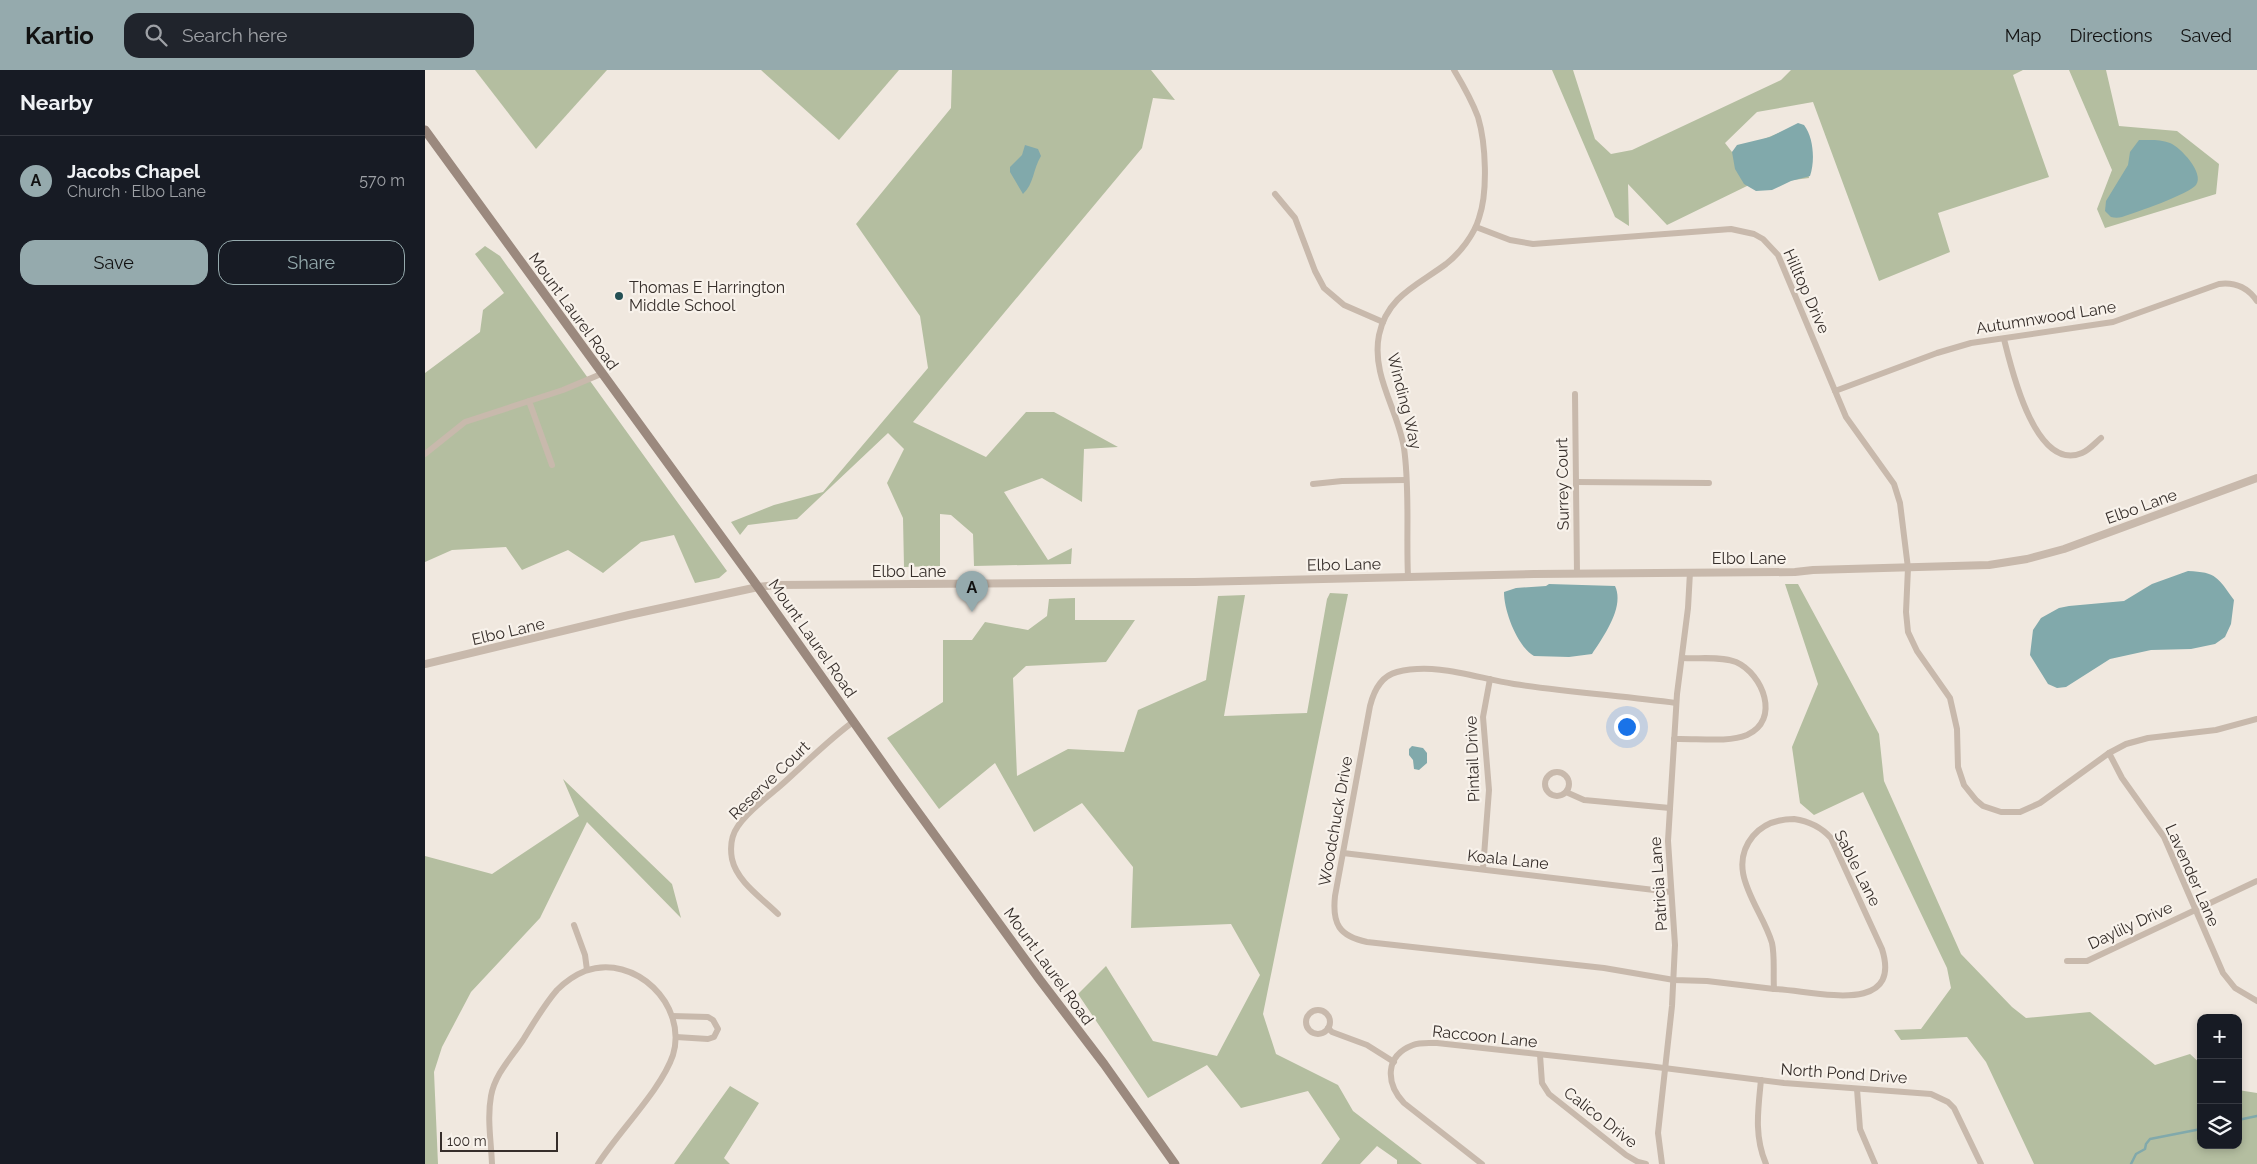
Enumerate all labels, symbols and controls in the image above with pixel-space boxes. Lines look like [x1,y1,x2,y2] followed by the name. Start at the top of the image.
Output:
[124,13,474,58] search box
[25,21,94,50] text: Kartio
[142,21,170,49] icon: search
[182,24,287,46] text: Search here
[2005,25,2041,46] text: Map
[2069,25,2153,46] text: Directions
[2181,25,2232,46] text: Saved
[20,90,93,115] text: Nearby
[67,160,200,182] text: Jacobs Chapel
[31,171,41,190] text: A
[359,171,405,190] text: 570 m
[67,182,206,201] text: Church · Elbo Lane
[20,240,208,285] button: Save
[218,240,405,285] button: Share
[1779,246,1834,337] street label: Hilltop Drive
[525,249,623,374] street label: Mount Laurel Road
[629,278,785,315] place label: Thomas E Harrington Middle School
[613,290,625,302] marker: Thomas E Harrington Middle School
[1975,297,2117,338] street label: Autumnwood Lane
[1383,351,1426,452] street label: Winding Way
[1552,437,1573,530] street label: Surrey Court
[2103,485,2179,528] street label: Elbo Lane
[1712,549,1786,568] street label: Elbo Lane
[1307,554,1381,575] street label: Elbo Lane
[872,562,946,581] street label: Elbo Lane
[956,571,988,612] pin: A
[765,575,861,701] street label: Mount Laurel Road
[470,614,546,649] street label: Elbo Lane
[1614,714,1640,740] your location
[1461,715,1484,802] street label: Pintail Drive
[725,737,814,824] street label: Reserve Court
[1315,755,1356,888] street label: Woodchuck Drive
[2161,821,2224,929] street label: Lavender Lane
[1830,827,1885,909] street label: Sable Lane
[1646,836,1671,932] street label: Patricia Lane
[1466,846,1550,873] street label: Koala Lane
[2085,898,2175,953] street label: Daylily Drive
[1000,904,1098,1029] street label: Mount Laurel Road
[2197,1014,2242,1149] map controls
[2197,1014,2242,1059] button: +
[1431,1022,1538,1051] street label: Raccoon Lane
[2197,1059,2242,1104] button: −
[1780,1060,1908,1087] street label: North Pond Drive
[1560,1083,1641,1152] street label: Calico Drive
[2197,1104,2242,1149] button: layers
[440,1129,557,1152] scale bar
[447,1133,487,1149] text: 100 m

